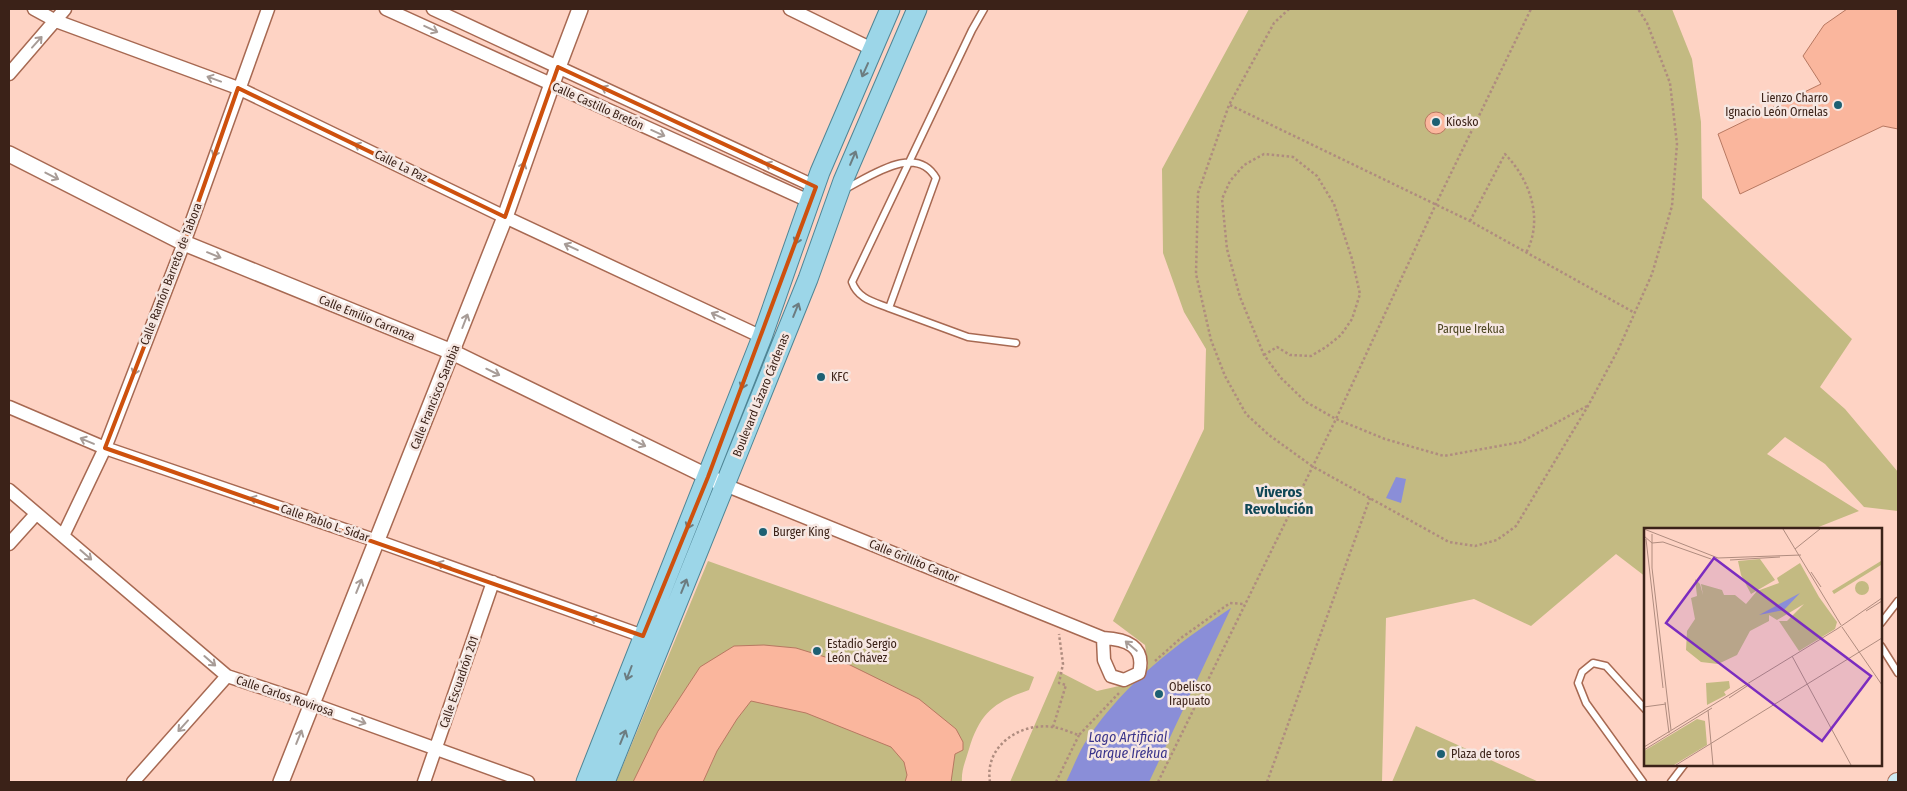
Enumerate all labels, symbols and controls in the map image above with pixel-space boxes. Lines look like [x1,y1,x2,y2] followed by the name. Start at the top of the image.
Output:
[423,25,438,35] one-way arrow
[32,35,43,48] one-way arrow
[860,62,870,77] one-way arrow
[206,74,222,83] one-way arrow
[550,80,646,132] street label: Calle Castillo Bretón
[601,85,616,95] one-way arrow
[1725,91,1828,119] place label: Lienzo Charro Ignacio León Ornelas
[1832,99,1844,111] marker: Lienzo Charro Ignacio León Ornelas
[1446,115,1479,129] place label: Kiosko
[1430,116,1442,128] marker: Kiosko
[650,129,665,139] one-way arrow
[211,142,220,157] one-way arrow
[354,142,369,151] one-way arrow
[372,147,430,185] street label: Calle La Paz
[849,151,859,166] one-way arrow
[765,161,780,171] one-way arrow
[518,162,527,178] one-way arrow
[44,172,59,181] one-way arrow
[137,201,205,347] street label: Calle Ramón Barreto de Tabora
[793,229,802,244] one-way arrow
[564,242,579,252] one-way arrow
[206,250,221,260] one-way arrow
[317,292,417,344] street label: Calle Emilio Carranza
[792,303,801,318] one-way arrow
[711,311,726,321] one-way arrow
[460,314,470,329] one-way arrow
[1437,322,1505,336] park label: Parque Irekua
[730,331,792,459] street label: Boulevard Lázaro Cárdenas
[408,342,462,451] street label: Calle Francisco Sarabia
[130,360,140,375] one-way arrow
[485,368,500,377] one-way arrow
[831,370,849,384] place label: KFC
[815,371,827,383] marker: KFC
[739,375,748,390] one-way arrow
[80,436,95,445] one-way arrow
[631,439,646,448] one-way arrow
[1245,483,1314,518] district label: Viveros Revolución
[249,495,265,505] one-way arrow
[279,501,372,545] street label: Calle Pablo L. Sidar
[684,514,694,529] one-way arrow
[773,525,830,539] place label: Burger King
[757,526,769,538] marker: Burger King
[1644,528,1882,766] inset map
[867,537,962,586] street label: Calle Grillito Cantor
[80,550,93,561] one-way arrow
[437,560,452,569] one-way arrow
[355,579,364,594] one-way arrow
[680,579,689,594] one-way arrow
[589,614,605,624] one-way arrow
[437,634,481,730] street label: Calle Escuadrón 201
[827,637,897,665] place label: Estadio Sergio León Chávez
[1125,641,1138,652] one-way arrow
[811,645,823,657] marker: Estadio Sergio León Chávez
[203,655,216,667] one-way arrow
[623,665,632,680] one-way arrow
[234,673,336,719] street label: Calle Carlos Rovirosa
[1169,680,1211,708] place label: Obelisco Irapuato
[1153,688,1165,700] marker: Obelisco Irapuato
[351,717,366,726] one-way arrow
[177,719,189,732] one-way arrow
[1088,729,1168,762] water label: Lago Artificial Parque Irekua
[294,730,304,745] one-way arrow
[619,730,628,745] one-way arrow
[1451,747,1520,761] place label: Plaza de toros
[1435,748,1447,760] marker: Plaza de toros

